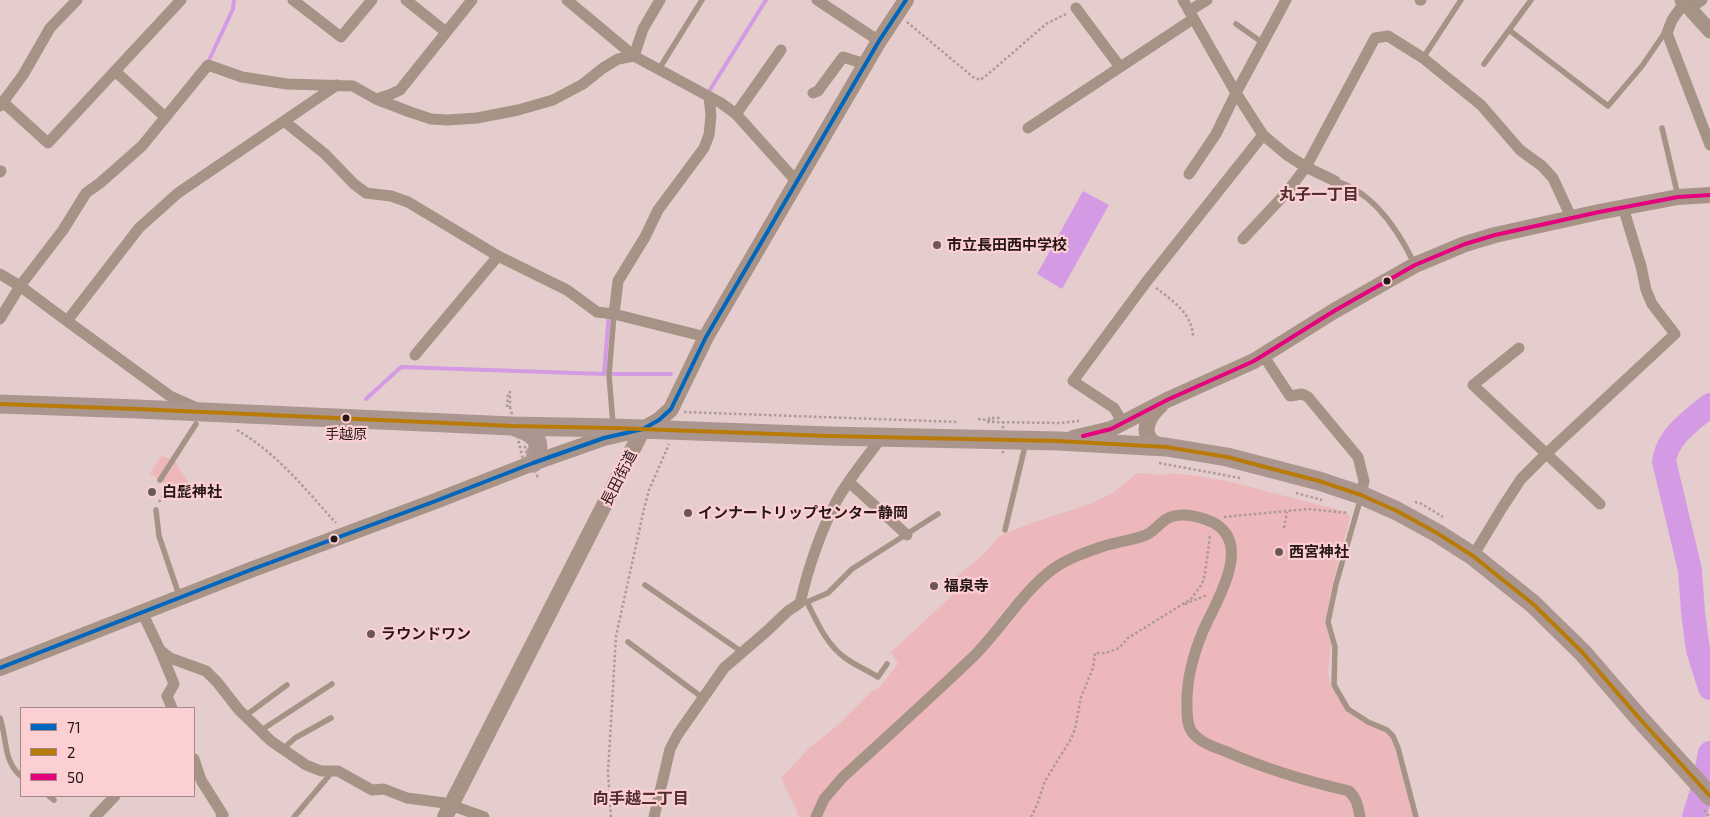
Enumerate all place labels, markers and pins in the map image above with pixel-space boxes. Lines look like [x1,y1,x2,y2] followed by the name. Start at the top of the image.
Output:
[947,236,1067,254] place label: 市立長田西中学校
[931,239,943,251] marker: 市立長田西中学校
[1382,276,1392,286] unlabelled marker
[341,413,351,423] marker: 手越原
[325,426,367,442] place label: 手越原
[162,483,222,501] place label: 白髭神社
[146,486,158,498] marker: 白髭神社
[698,504,908,522] place label: インナートリップセンター静岡
[682,507,694,519] marker: インナートリップセンター静岡
[329,534,339,544] unlabelled marker
[1289,543,1349,561] place label: 西宮神社
[1273,546,1285,558] marker: 西宮神社
[944,577,989,595] place label: 福泉寺
[928,580,940,592] marker: 福泉寺
[381,625,471,643] place label: ラウンドワン
[365,628,377,640] marker: ラウンドワン

